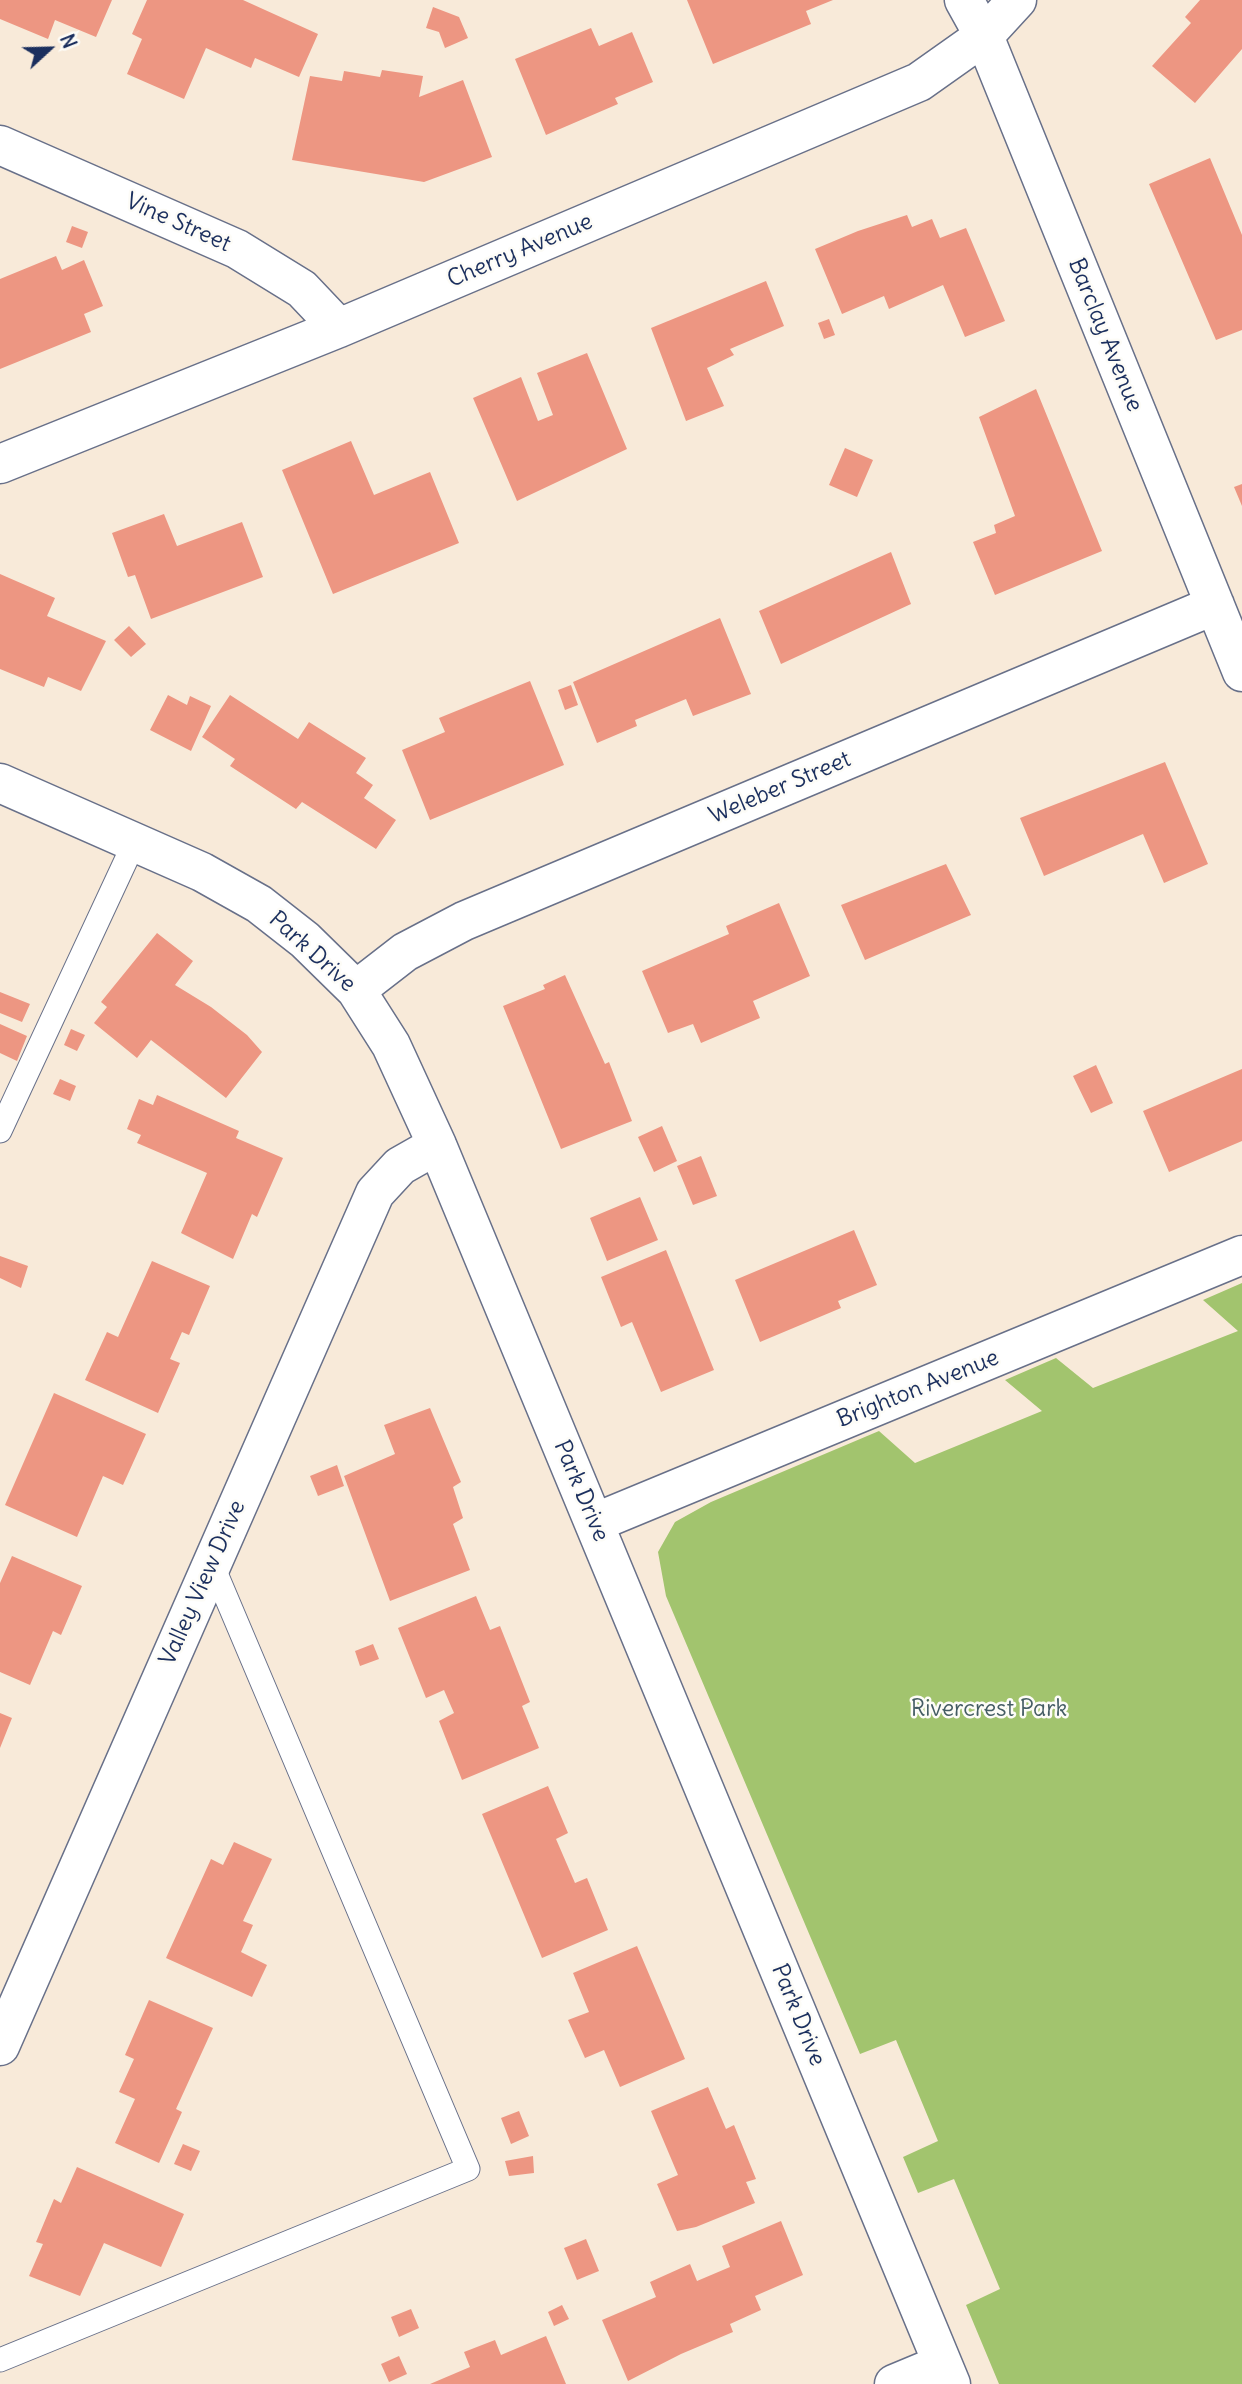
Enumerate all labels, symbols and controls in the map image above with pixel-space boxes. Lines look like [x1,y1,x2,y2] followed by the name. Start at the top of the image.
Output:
[14,14,84,84] north arrow
[55,31,82,52] text: N
[121,188,235,258] street label: Vine Street
[443,208,597,294] street label: Cherry Avenue
[1062,254,1148,416] street label: Barclay Avenue
[705,746,855,830] street label: Weleber Street
[263,906,361,998] street label: Park Drive
[833,1344,1003,1434] street label: Brighton Avenue
[547,1436,615,1546] street label: Park Drive
[154,1496,252,1670] street label: Valley View Drive
[911,1695,1067,1723] park label: Rivercrest Park
[765,1960,831,2070] street label: Park Drive

